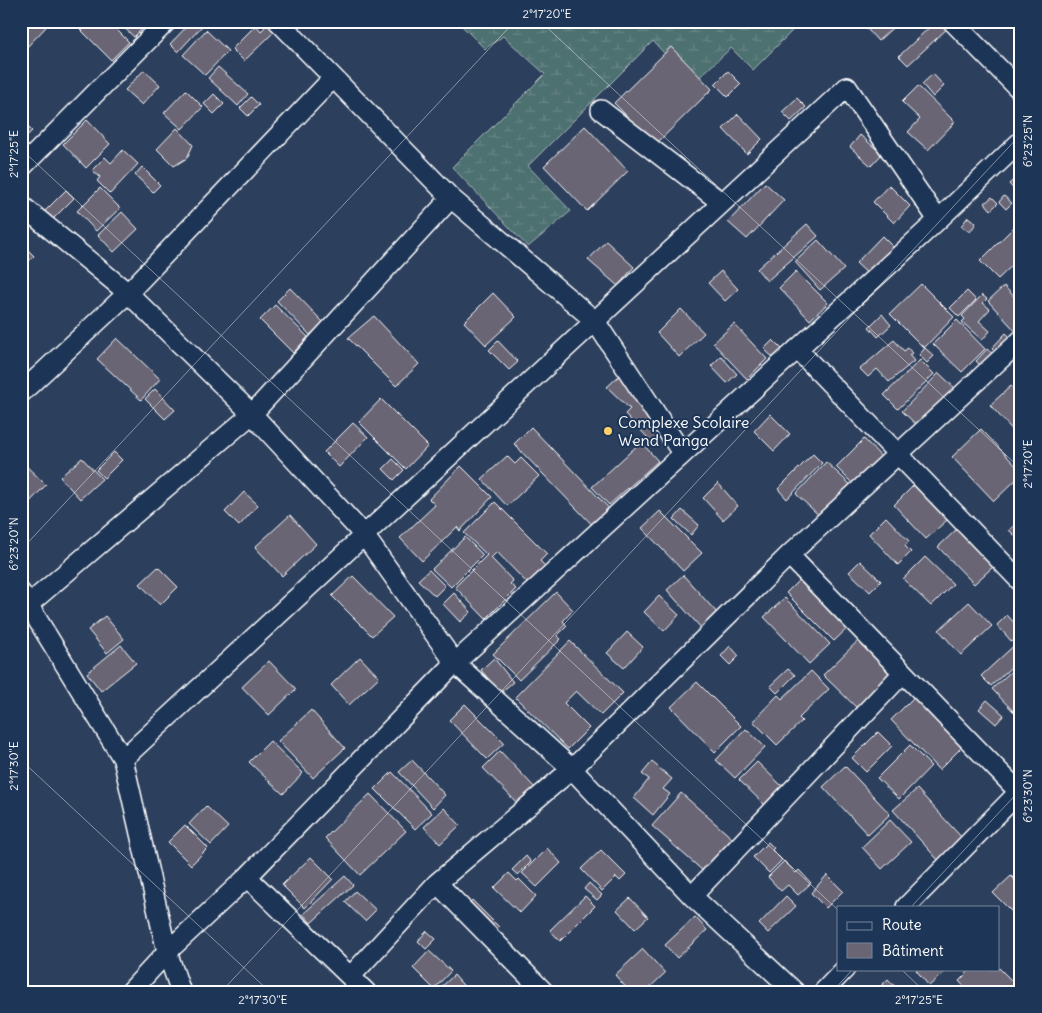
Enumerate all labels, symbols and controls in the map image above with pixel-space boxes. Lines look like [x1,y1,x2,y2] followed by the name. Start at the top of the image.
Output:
[522,6,572,21] text: 2°17'20"E
[1020,115,1035,167] text: 6°23'25"N
[6,130,21,178] text: 2°17'25"E
[618,412,749,450] place label: Complexe Scolaire Wend Panga
[602,425,614,437] marker: Complexe Scolaire Wend Panga
[1020,439,1035,489] text: 2°17'20"E
[6,517,21,571] text: 6°23'20"N
[6,741,21,791] text: 2°17'30"E
[1020,769,1035,823] text: 6°23'30"N
[837,906,1000,970] legend
[882,915,922,934] text: Route
[882,941,944,960] text: Bâtiment
[238,992,288,1007] text: 2°17'30"E
[895,992,943,1007] text: 2°17'25"E

